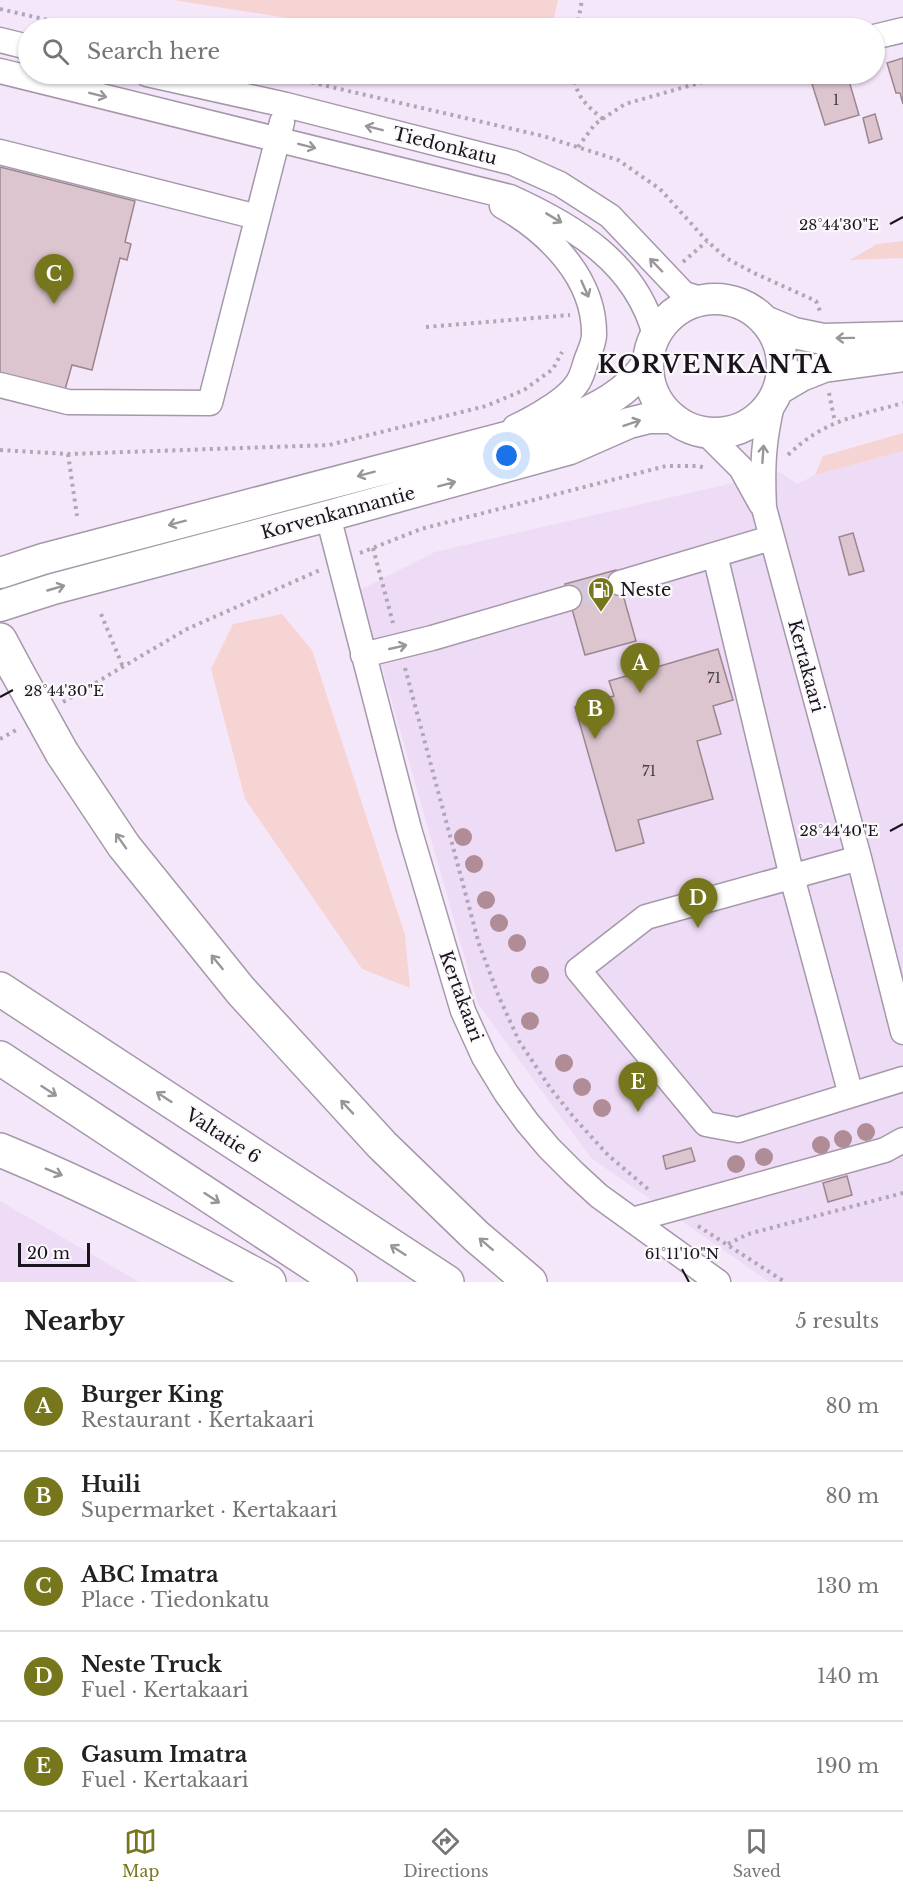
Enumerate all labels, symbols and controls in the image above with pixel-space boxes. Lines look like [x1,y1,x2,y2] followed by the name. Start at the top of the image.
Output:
[18,18,885,84] search box
[39,35,72,68] icon: search
[87,38,220,65] text: Search here
[88,89,107,101] one-way arrow
[833,90,839,109] house number: 1
[365,121,384,133] one-way arrow
[391,122,499,170] street label: Tiedonkatu
[298,141,317,153] one-way arrow
[545,213,562,225] one-way arrow
[799,215,879,234] text: 28°44'30"E
[34,254,74,304] pin: C
[649,257,663,272] one-way arrow
[579,280,591,298] one-way arrow
[835,332,855,344] one-way arrow
[597,350,833,379] district label: KORVENKANTA
[622,417,641,428] one-way arrow
[492,441,521,470] your location
[758,445,769,465] one-way arrow
[357,469,376,481] one-way arrow
[437,477,456,489] one-way arrow
[259,482,417,544] street label: Korvenkannantie
[168,518,187,530] one-way arrow
[586,575,616,613] fuel station icon: Neste
[620,579,671,601] place label: Neste
[46,582,65,594] one-way arrow
[783,617,829,715] street label: Kertakaari
[388,640,407,652] one-way arrow
[620,644,660,693] pin: A
[707,668,721,687] house number: 71
[24,681,104,700] text: 28°44'30"E
[576,690,614,739] pin: B
[642,761,656,780] house number: 71
[800,821,879,840] text: 28°44'40"E
[114,834,127,850] one-way arrow
[678,878,718,928] pin: D
[434,948,488,1044] street label: Kertakaari
[211,954,224,970] one-way arrow
[618,1062,658,1112] pin: E
[40,1085,57,1097] one-way arrow
[157,1091,173,1103] one-way arrow
[340,1100,354,1115] one-way arrow
[181,1103,265,1168] street label: Valtatie 6
[44,1167,63,1178] one-way arrow
[203,1192,220,1204] one-way arrow
[479,1237,494,1251] one-way arrow
[18,1240,90,1268] scale bar
[27,1243,70,1263] text: 20 m
[390,1244,406,1256] one-way arrow
[645,1244,719,1263] text: 61°11'10"N
[24,1305,125,1337] text: Nearby
[796,1309,879,1333] text: 5 results
[81,1381,223,1408] text: Burger King
[35,1394,52,1418] text: A
[825,1394,879,1418] text: 80 m
[81,1408,314,1432] text: Restaurant · Kertakaari
[81,1471,141,1498] text: Huili
[36,1484,51,1508] text: B
[825,1484,879,1508] text: 80 m
[81,1498,337,1522] text: Supermarket · Kertakaari
[81,1561,219,1588] text: ABC Imatra
[35,1574,52,1598] text: C
[816,1574,879,1598] text: 130 m
[81,1588,270,1612] text: Place · Tiedonkatu
[81,1651,222,1678] text: Neste Truck
[34,1664,53,1688] text: D
[817,1664,879,1688] text: 140 m
[81,1678,249,1702] text: Fuel · Kertakaari
[81,1741,247,1768] text: Gasum Imatra
[36,1754,51,1778] text: E
[816,1754,879,1778] text: 190 m
[81,1768,249,1792] text: Fuel · Kertakaari
[122,1825,159,1881] tab: Map
[403,1825,488,1881] tab: Directions
[733,1825,781,1881] tab: Saved

